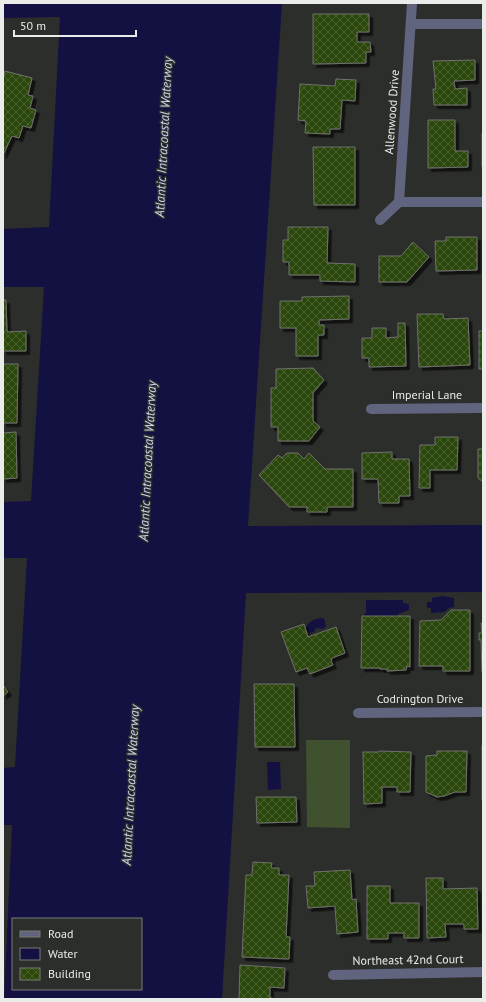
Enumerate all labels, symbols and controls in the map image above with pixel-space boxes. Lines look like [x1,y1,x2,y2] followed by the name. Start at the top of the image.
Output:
[14,12,136,38] scale bar
[20,18,46,33] text: 50 m
[151,55,176,219] water label: Atlantic Intracoastal Waterway
[381,69,402,155] street label: Allenwood Drive
[135,379,160,543] water label: Atlantic Intracoastal Waterway
[392,387,462,402] street label: Imperial Lane
[377,691,463,706] street label: Codrington Drive
[118,703,143,867] water label: Atlantic Intracoastal Waterway
[12,918,142,990] legend
[48,926,73,941] text: Road
[48,946,78,961] text: Water
[352,951,464,968] street label: Northeast 42nd Court
[48,966,91,981] text: Building

